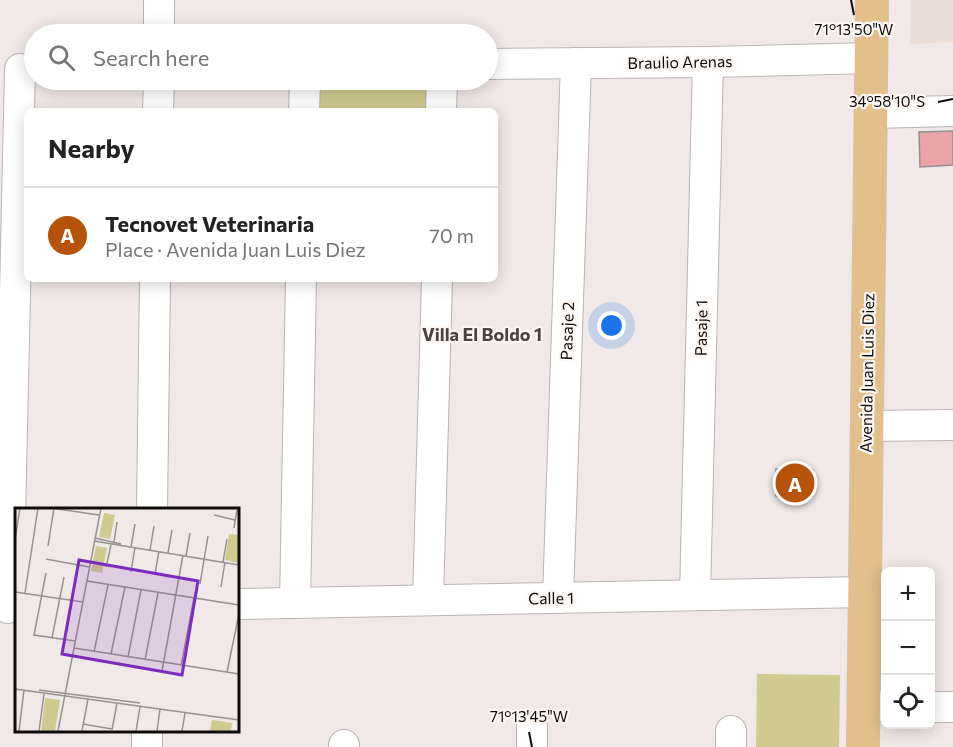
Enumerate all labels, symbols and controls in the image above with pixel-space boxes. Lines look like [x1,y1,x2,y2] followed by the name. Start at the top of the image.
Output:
[815,20,893,38] text: 71°13'50"W
[24,24,498,90] search box
[45,41,78,74] icon: search
[93,44,209,71] text: Search here
[627,51,733,72] street label: Braulio Arenas
[849,92,925,110] text: 34°58'10"S
[48,132,135,163] text: Nearby
[105,210,314,237] text: Tecnovet Veterinaria
[60,223,75,247] text: A
[429,223,474,247] text: 70 m
[105,237,366,261] text: Place · Avenida Juan Luis Diez
[856,293,877,453] street label: Avenida Juan Luis Diez
[691,300,710,356] street label: Pasaje 1
[556,301,577,361] street label: Pasaje 2
[597,311,626,340] your location
[422,323,542,345] district label: Villa El Boldo 1
[776,460,814,506] pin: A
[15,508,238,732] inset map
[881,567,935,729] map controls
[881,567,935,621] button: +
[528,588,574,607] street label: Calle 1
[881,621,935,675] button: −
[881,675,935,729] button: locate
[490,707,568,725] text: 71°13'45"W

